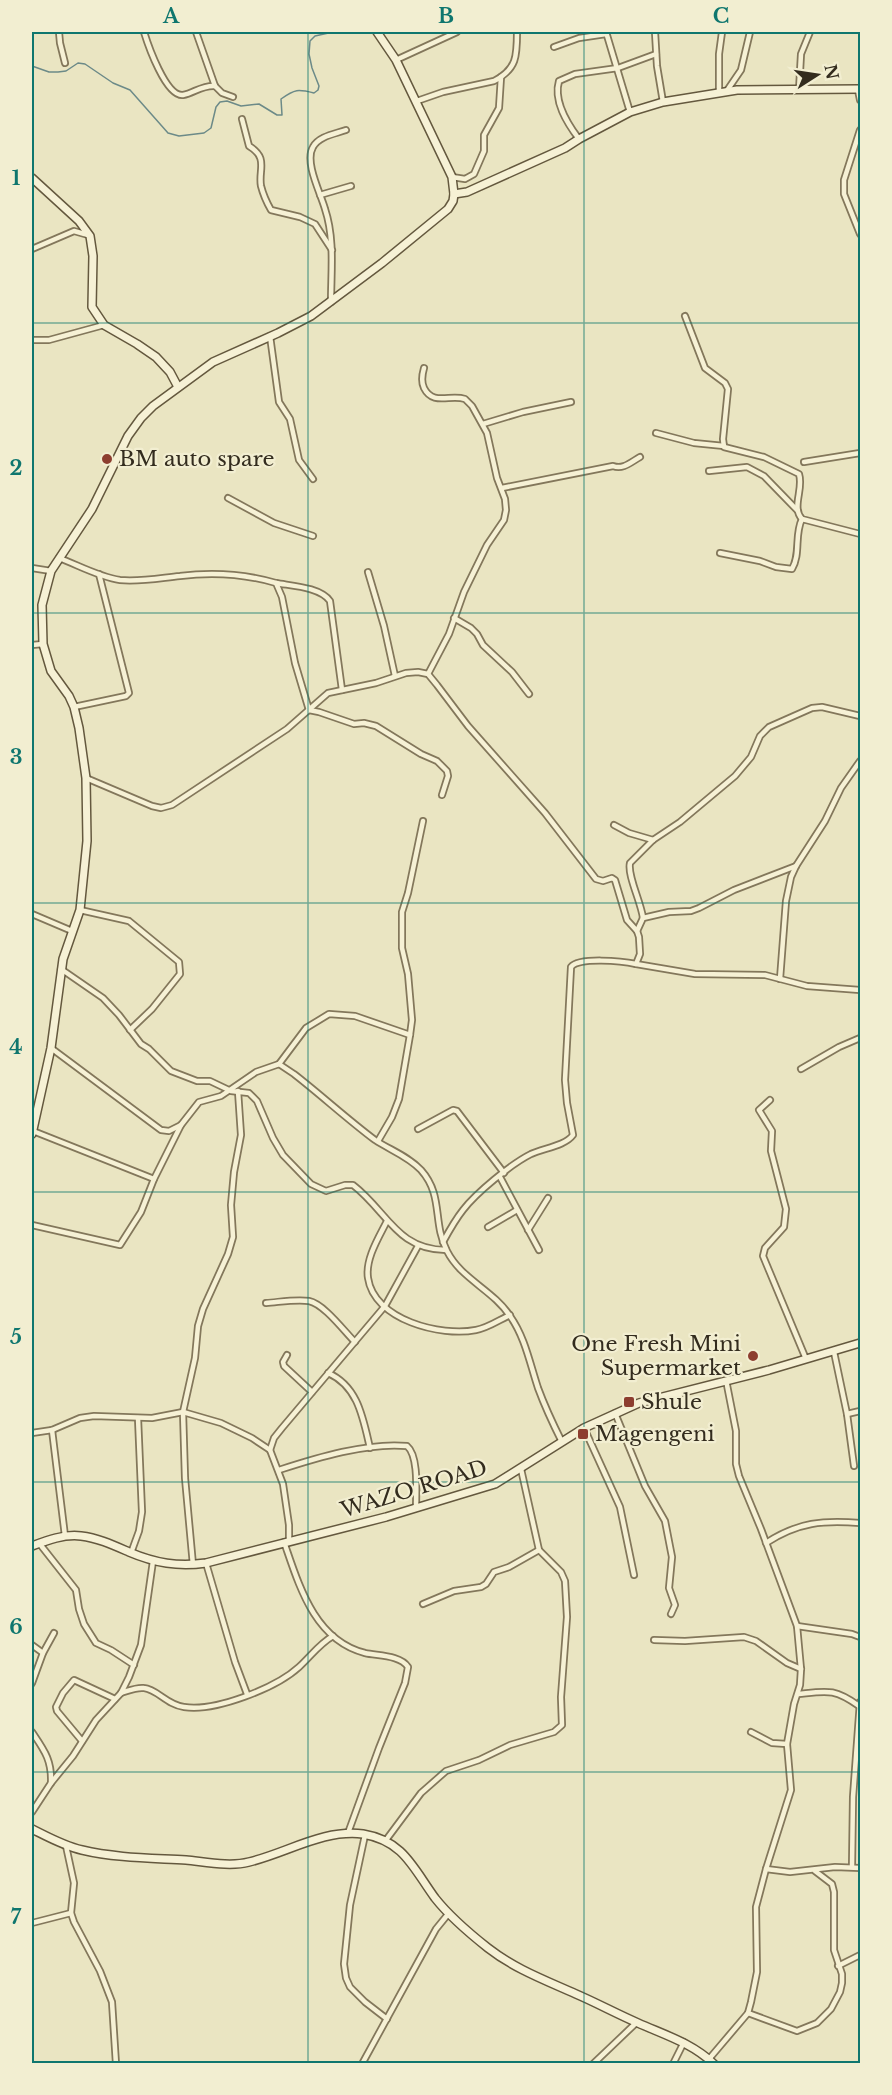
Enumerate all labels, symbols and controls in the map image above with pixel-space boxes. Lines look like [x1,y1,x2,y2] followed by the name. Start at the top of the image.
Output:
[162,4,180,28] text: A
[438,4,454,28] text: B
[713,4,729,28] text: C
[787,45,847,105] north arrow
[820,62,843,81] text: N
[12,166,21,190] text: 1
[119,446,275,472] place label: BM auto spare
[100,452,114,466] marker: BM auto spare
[9,456,23,480] text: 2
[10,745,22,769] text: 3
[9,1035,23,1059] text: 4
[10,1325,22,1349] text: 5
[571,1331,741,1381] place label: One Fresh Mini Supermarket
[746,1349,760,1363] marker: One Fresh Mini Supermarket
[641,1389,702,1415] place label: Shule
[622,1395,636,1409] marker: Shule
[595,1421,715,1447] place label: Magengeni
[576,1427,590,1441] marker: Magengeni
[337,1454,490,1524] street label: WAZO ROAD
[9,1615,23,1639] text: 6
[11,1905,22,1929] text: 7

